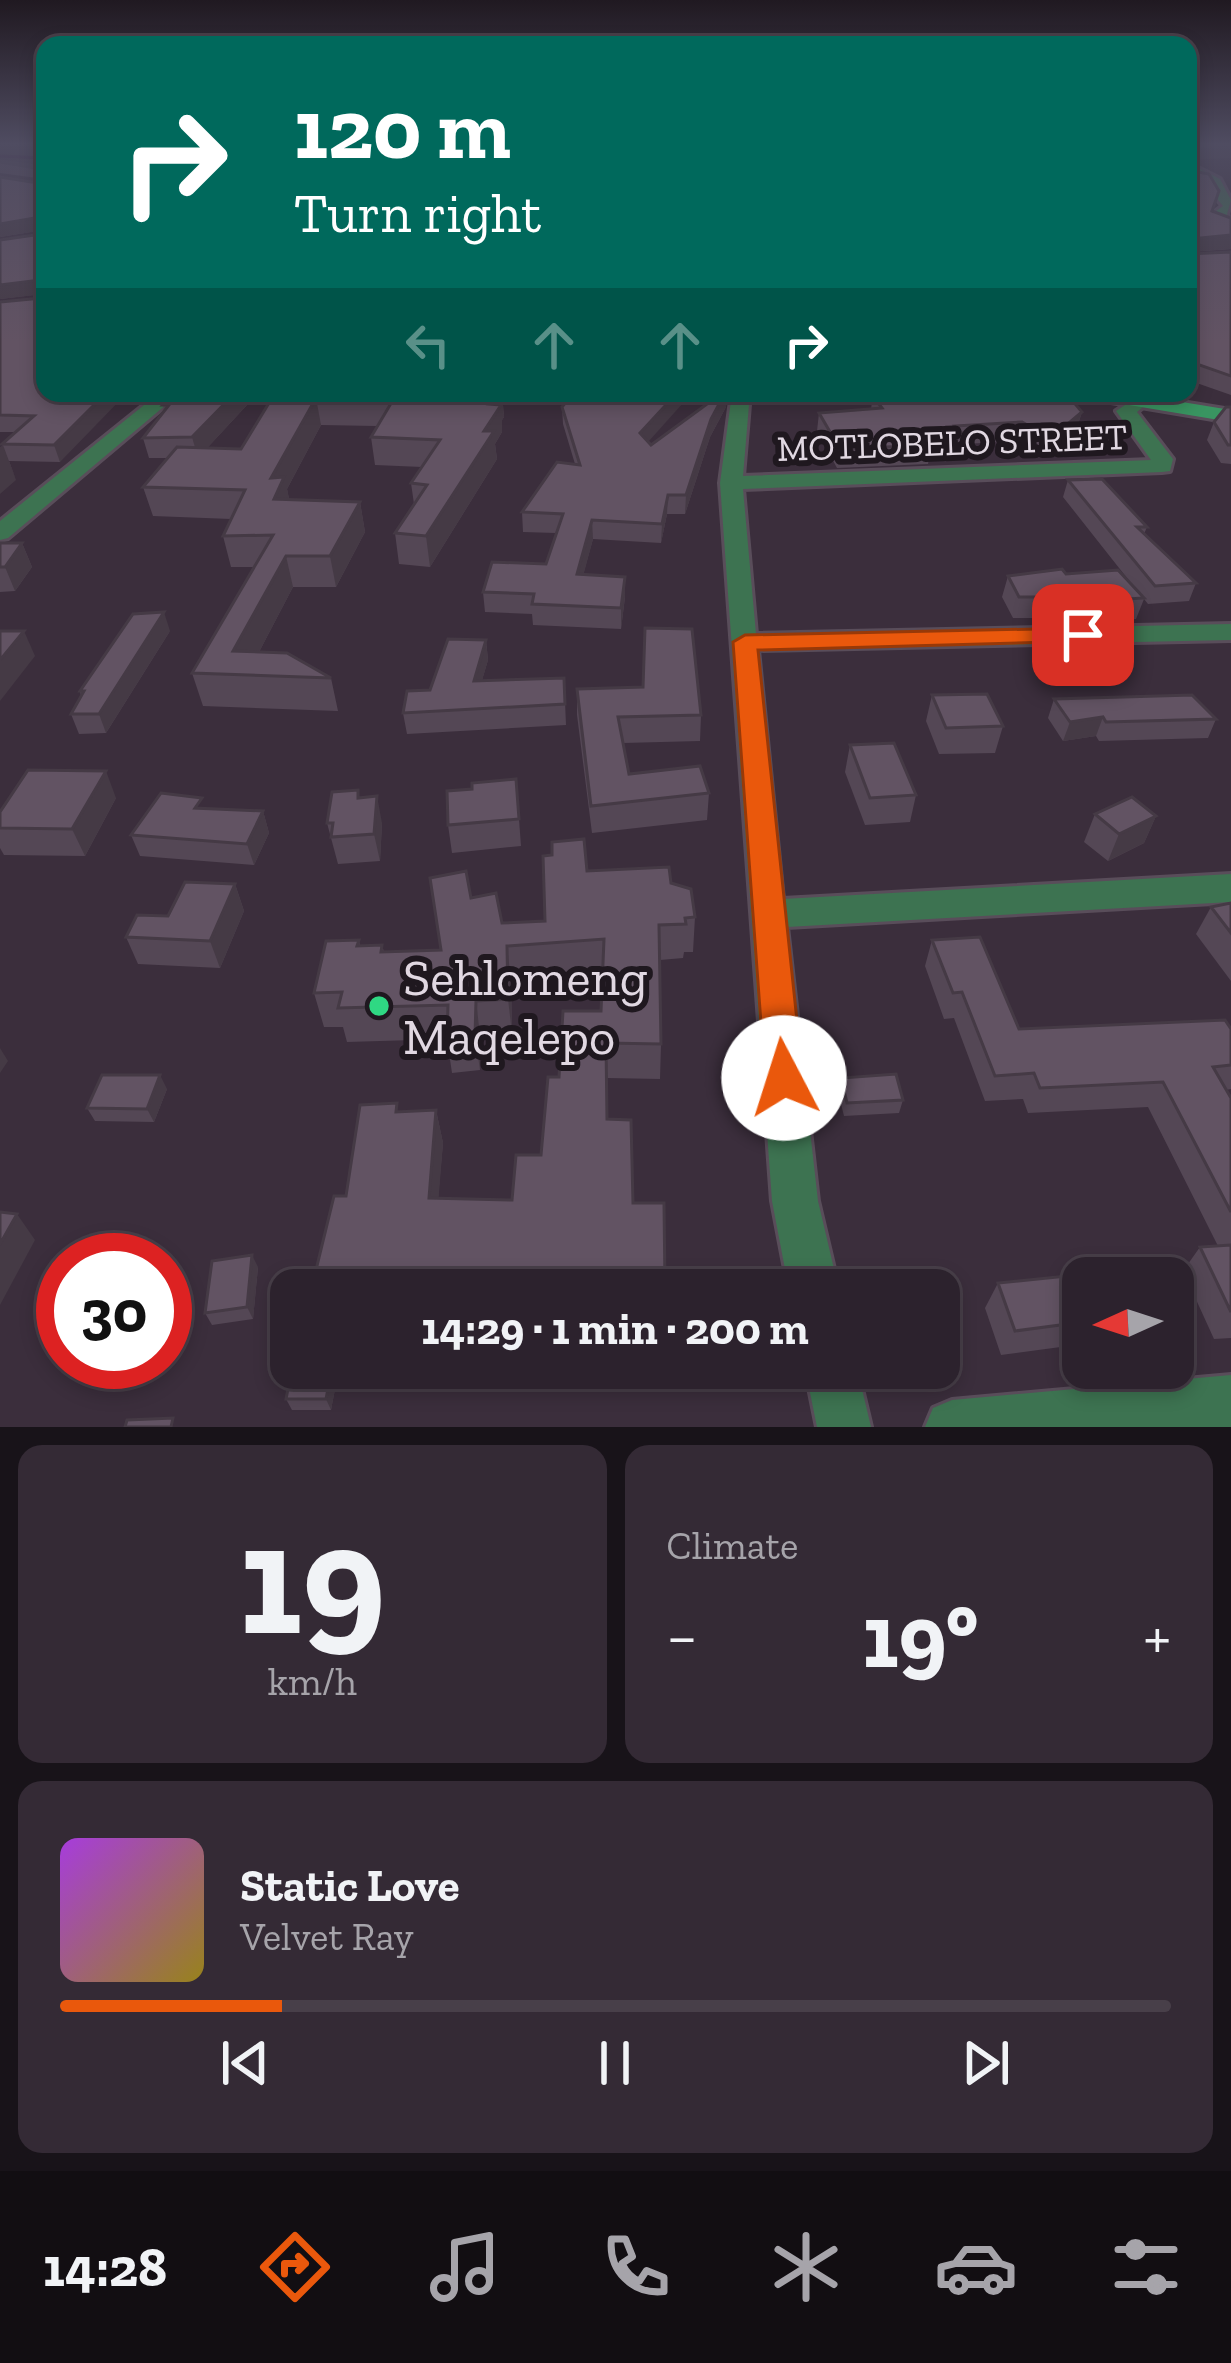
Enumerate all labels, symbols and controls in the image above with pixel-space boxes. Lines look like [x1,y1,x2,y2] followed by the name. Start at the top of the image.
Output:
[294,79,511,180] text: 120 m
[96,84,252,240] icon: right
[294,181,541,246] text: Turn right
[395,312,461,378] icon: left
[521,312,587,378] icon: ahead
[647,312,713,378] icon: ahead
[773,312,839,378] icon: right
[776,415,1128,470] street label: MOTLOBELO STREET
[1032,584,1134,686] pin
[1050,602,1116,668] icon: arrive
[403,947,648,1067] place label: Sehlomeng Maqelepo
[366,993,392,1019] marker: Sehlomeng Maqelepo
[721,1015,847,1141] position arrow
[36,1233,192,1389] speed limit sign: 30
[1062,1257,1194,1389] north arrow
[1062,1257,1194,1389] map controls
[421,1302,809,1356] text: 14:29 · 1 min · 200 m
[239,1486,385,1673] text: 19
[667,1522,798,1569] text: Climate
[862,1582,978,1690] text: 19°
[667,1597,697,1676] text: −
[1143,1597,1171,1676] text: +
[268,1658,357,1705] text: km/h
[240,1859,459,1913] text: Static Love
[240,1913,414,1960] text: Velvet Ray
[212,2030,278,2096] icon: previous
[582,2030,648,2096] icon: pause
[953,2030,1019,2096] icon: next
[253,2225,337,2309] icon: directions
[423,2225,507,2309] icon: music
[594,2225,678,2309] icon: phone
[764,2225,848,2309] icon: climate
[934,2225,1018,2309] icon: car
[1104,2225,1188,2309] icon: filters
[43,2235,167,2300] text: 14:28

